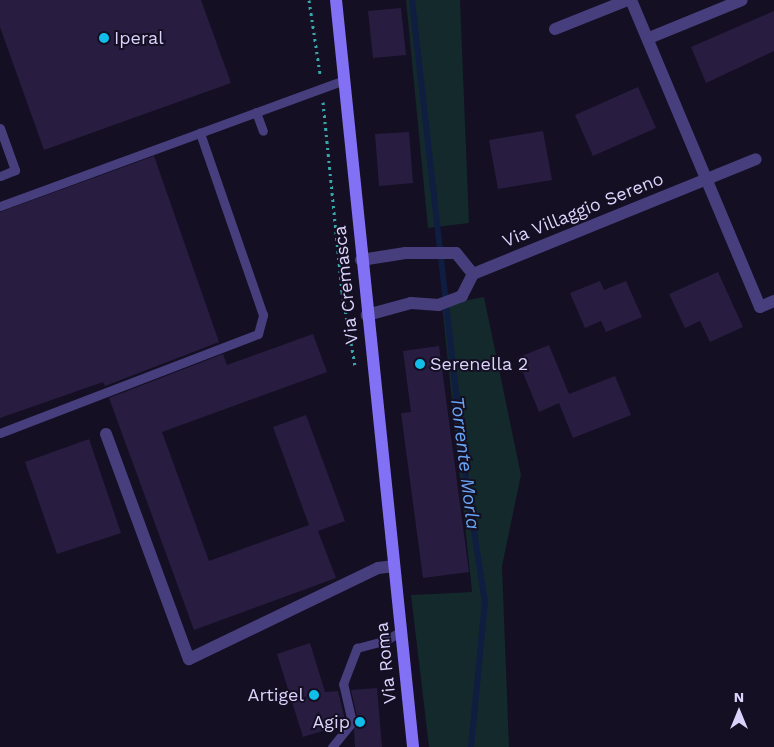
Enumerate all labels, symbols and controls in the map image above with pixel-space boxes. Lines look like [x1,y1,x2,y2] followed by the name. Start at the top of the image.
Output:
[114,27,164,49] place label: Iperal
[98,32,110,44] marker: Iperal
[499,168,667,252] street label: Via Villaggio Sereno
[329,224,363,346] street label: Via Cremasca
[430,353,529,375] place label: Serenella 2
[414,358,426,370] marker: Serenella 2
[446,395,484,531] water label: Torrente Morla
[371,621,401,705] street label: Via Roma
[248,684,304,706] place label: Artigel
[714,687,764,737] north arrow
[308,689,320,701] marker: Artigel
[734,689,744,705] text: N
[312,711,350,733] place label: Agip
[354,716,366,728] marker: Agip

